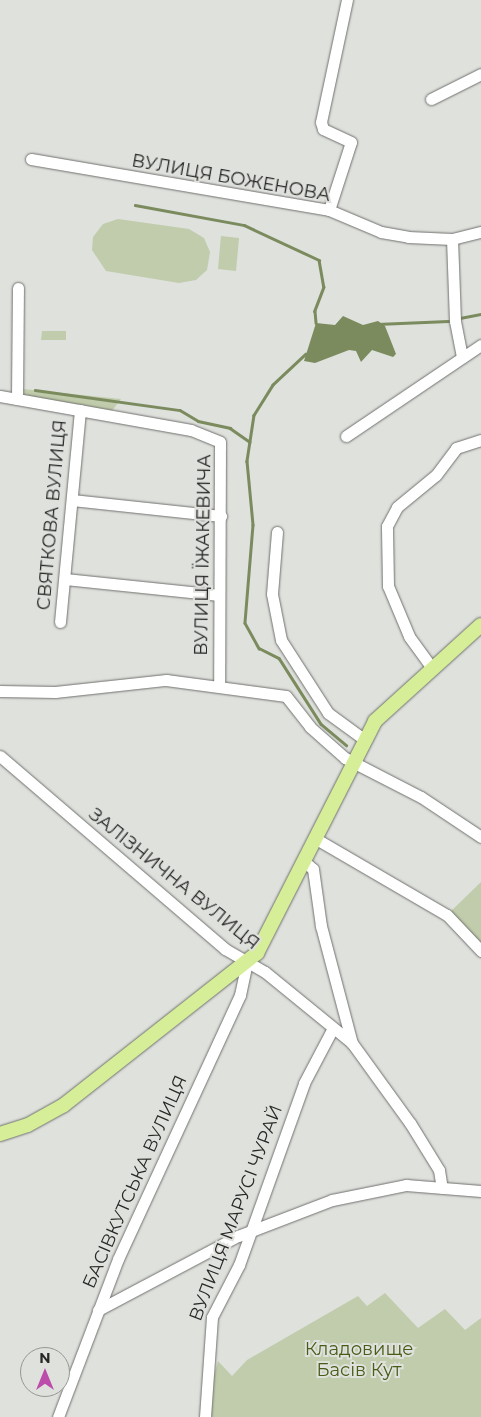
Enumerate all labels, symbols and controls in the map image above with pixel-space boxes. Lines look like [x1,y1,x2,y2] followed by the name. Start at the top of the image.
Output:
[130,150,332,206] street label: ВУЛИЦЯ БОЖЕНОВА
[33,419,71,611] street label: СВЯТКОВА ВУЛИЦЯ
[190,454,216,656] street label: ВУЛИЦЯ ЇЖАКЕВИЧА
[84,804,264,954] street label: ЗАЛІЗНИЧНА ВУЛИЦЯ
[78,1072,192,1292] street label: БАСІВКУТСЬКА ВУЛИЦЯ
[185,1102,287,1324] street label: ВУЛИЦЯ МАРУСІ ЧУРАЙ
[305,1339,413,1382] park label: Кладовище Басів Кут
[20,1347,70,1397] north arrow
[39,1349,51,1367] text: N

